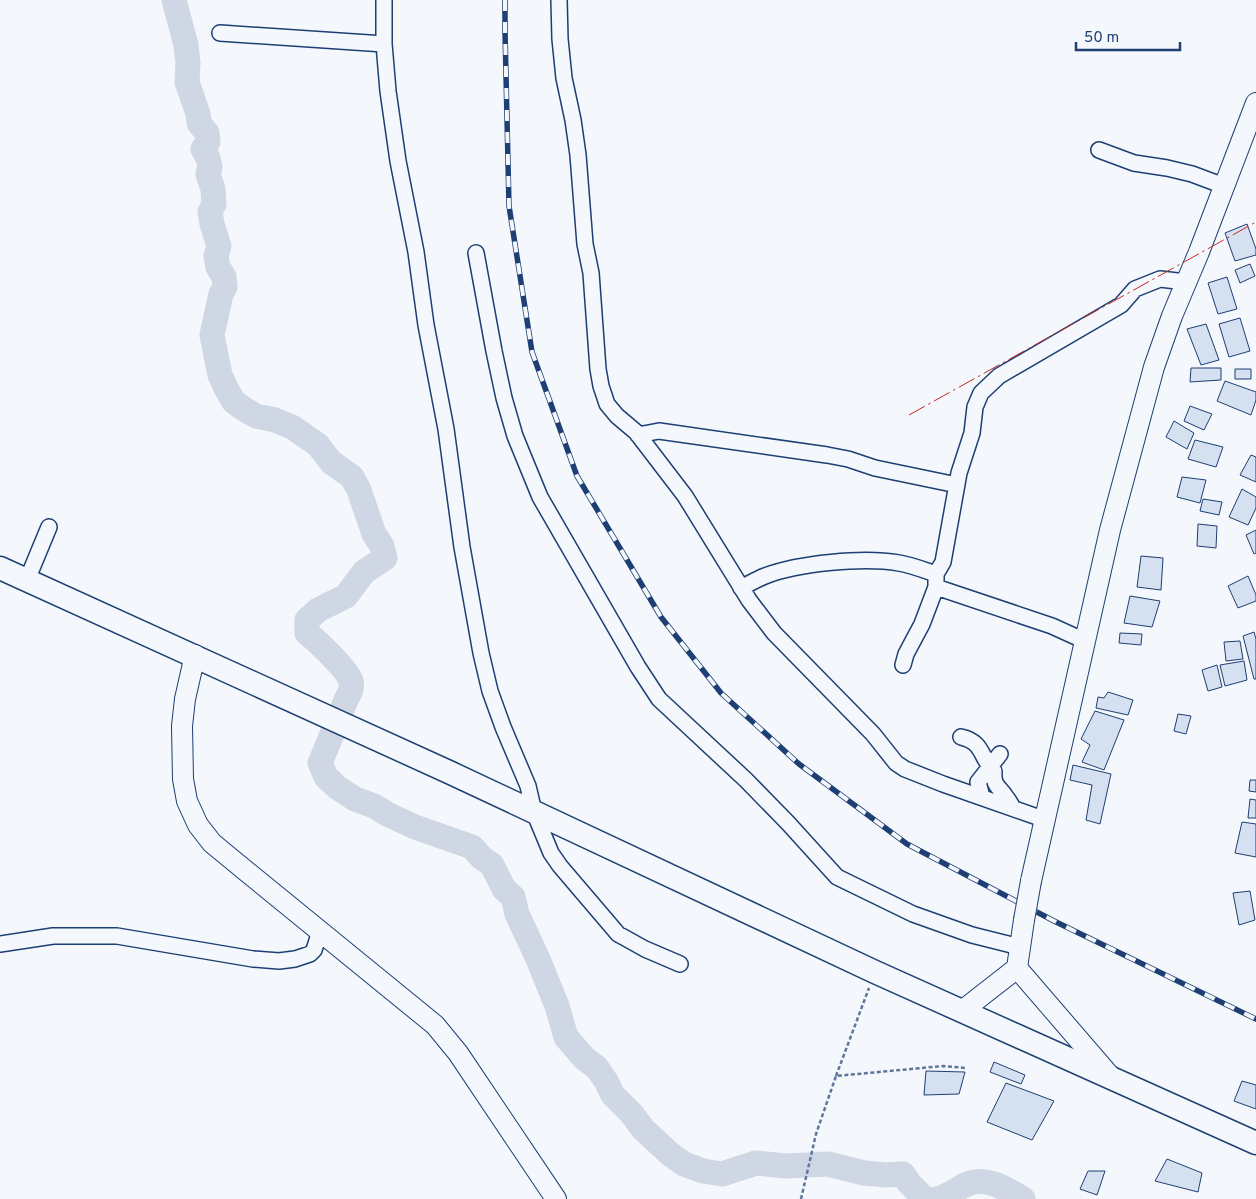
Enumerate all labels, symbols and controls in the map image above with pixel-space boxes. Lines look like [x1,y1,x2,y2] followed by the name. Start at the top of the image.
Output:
[1076,20,1180,52] scale bar
[1084,29,1119,48] text: 50 m

